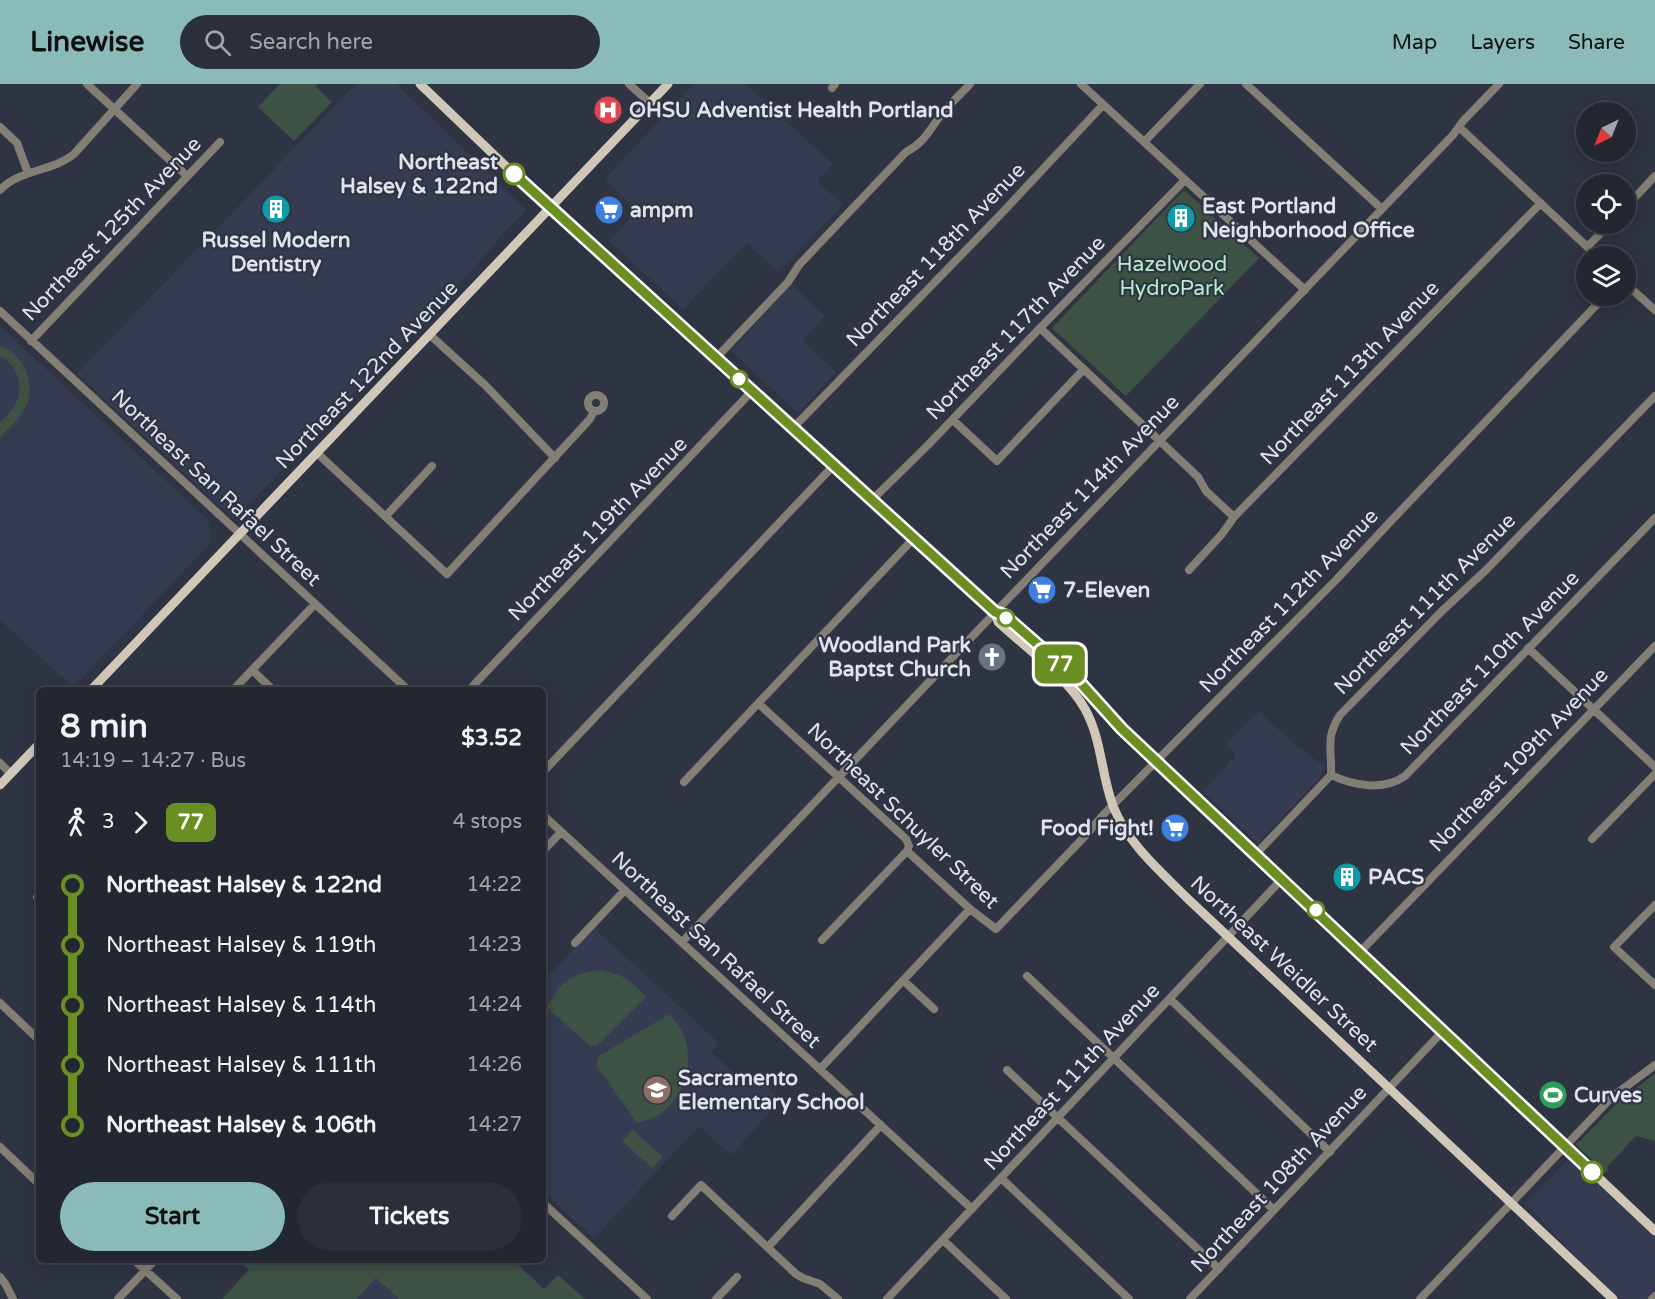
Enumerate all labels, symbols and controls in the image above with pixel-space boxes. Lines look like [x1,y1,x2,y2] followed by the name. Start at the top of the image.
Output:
[180,15,600,69] search box
[30,25,144,59] text: Linewise
[201,26,234,59] icon: search
[249,29,373,55] text: Search here
[1392,30,1437,55] text: Map
[1470,30,1535,55] text: Layers
[1568,30,1625,55] text: Share
[592,94,624,126] hospital icon: OHSU Adventist Health Portland
[629,98,954,123] place label: OHSU Adventist Health Portland
[1576,102,1636,162] north arrow
[1576,102,1636,306] map controls
[17,132,207,326] street label: Northeast 125th Avenue
[340,150,498,199] place label: Northeast Halsey & 122nd
[841,158,1031,352] street label: Northeast 118th Avenue
[503,163,525,185] marker: Northeast Halsey & 122nd
[1576,174,1636,234] button: locate
[260,193,292,225] building icon: Russel Modern Dentistry
[593,194,625,226] supermarket icon: ampm
[1202,194,1415,243] place label: East Portland Neighborhood Office
[630,198,694,223] place label: ampm
[1165,202,1197,234] building icon: East Portland Neighborhood Office
[201,228,351,277] place label: Russel Modern Dentistry
[921,231,1111,425] street label: Northeast 117th Avenue
[1576,246,1636,306] button: layers
[1117,252,1227,301] park label: Hazelwood HydroPark
[271,276,463,474] street label: Northeast 122nd Avenue
[1255,276,1445,470] street label: Northeast 113th Avenue
[730,370,748,388] unlabelled marker
[106,384,326,592] street label: Northeast San Rafael Street
[995,390,1185,584] street label: Northeast 114th Avenue
[503,432,693,626] street label: Northeast 119th Avenue
[1194,504,1384,698] street label: Northeast 112th Avenue
[1329,508,1521,700] street label: Northeast 111th Avenue
[1395,566,1585,760] street label: Northeast 110th Avenue
[1026,574,1058,606] supermarket icon: 7-Eleven
[1063,578,1150,603] place label: 7-Eleven
[997,609,1015,627] unlabelled marker
[819,633,972,682] place label: Woodland Park Baptst Church
[976,641,1008,673] church icon: Woodland Park Baptst Church
[1033,644,1087,684] line badge: 77
[1047,652,1073,677] text: 77
[1424,663,1614,857] street label: Northeast 109th Avenue
[60,707,148,746] text: 8 min
[802,718,1004,914] street label: Northeast Schuyler Street
[461,725,522,751] text: $3.52
[60,749,246,773] text: 14:19 – 14:27 · Bus
[60,806,93,839] icon: walk
[124,806,157,839] icon: forward
[102,810,115,834] text: 3
[178,810,204,835] text: 77
[453,810,522,834] text: 4 stops
[1159,812,1191,844] supermarket icon: Food Fight!
[1040,816,1154,841] place label: Food Fight!
[606,846,826,1054] street label: Northeast San Rafael Street
[1331,861,1363,893] building icon: PACS
[1368,865,1424,890] place label: PACS
[1185,871,1383,1057] street label: Northeast Weidler Street
[106,872,382,898] text: Northeast Halsey & 122nd
[467,873,522,897] text: 14:22
[1307,901,1325,919] unlabelled marker
[106,932,376,958] text: Northeast Halsey & 119th
[467,933,522,957] text: 14:23
[979,978,1165,1176] street label: Northeast 111th Avenue
[106,992,376,1018] text: Northeast Halsey & 114th
[467,993,522,1017] text: 14:24
[106,1052,376,1078] text: Northeast Halsey & 111th
[467,1053,522,1077] text: 14:26
[678,1066,865,1115] place label: Sacramento Elementary School
[641,1074,673,1106] school or university icon: Sacramento Elementary School
[1537,1079,1569,1111] sports icon: Curves
[1186,1080,1372,1278] street label: Northeast 108th Avenue
[1574,1083,1642,1108] place label: Curves
[106,1112,376,1138] text: Northeast Halsey & 106th
[467,1113,522,1137] text: 14:27
[1581,1161,1603,1183] unlabelled marker
[60,1182,285,1251] button: Start
[297,1182,522,1251] button: Tickets

